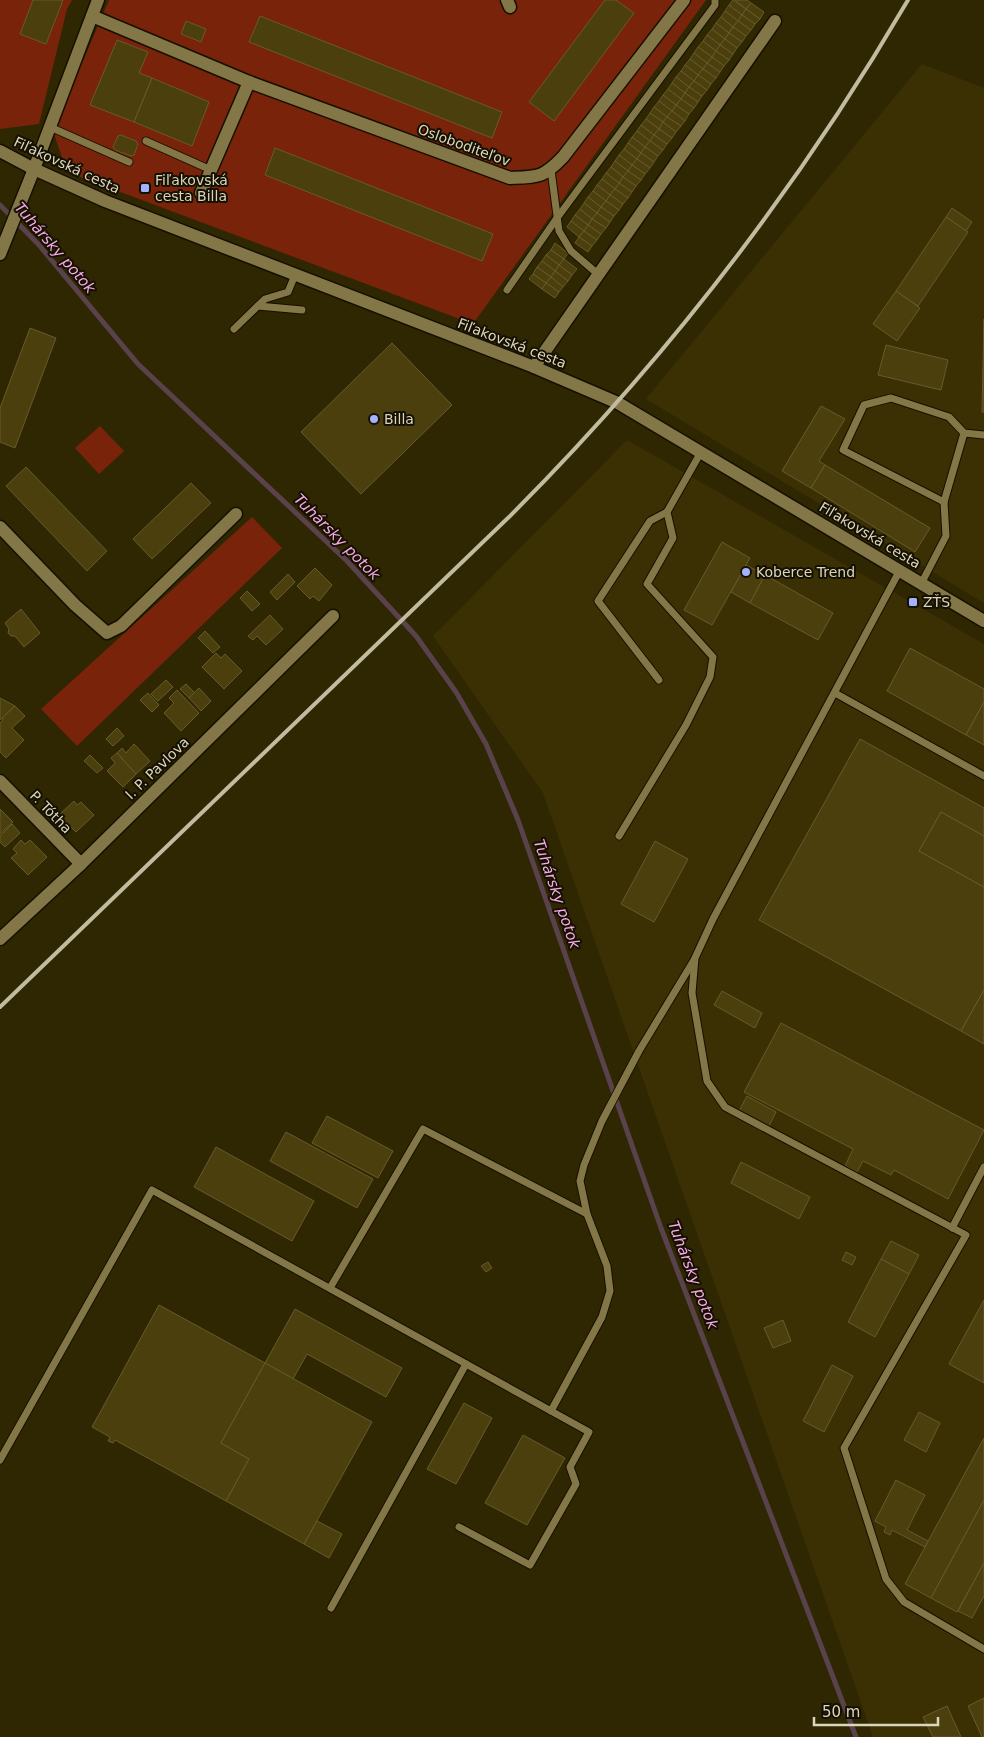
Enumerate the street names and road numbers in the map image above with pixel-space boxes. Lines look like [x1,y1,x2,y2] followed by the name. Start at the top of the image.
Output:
[416,121,512,169] street label: Osloboditeľov
[11,133,123,197] street label: Fiľakovská cesta
[455,315,569,371] street label: Fiľakovská cesta
[817,499,923,571] street label: Fiľakovská cesta
[122,734,192,802] street label: I. P. Pavlova
[27,787,75,837] street label: P. Tótha

